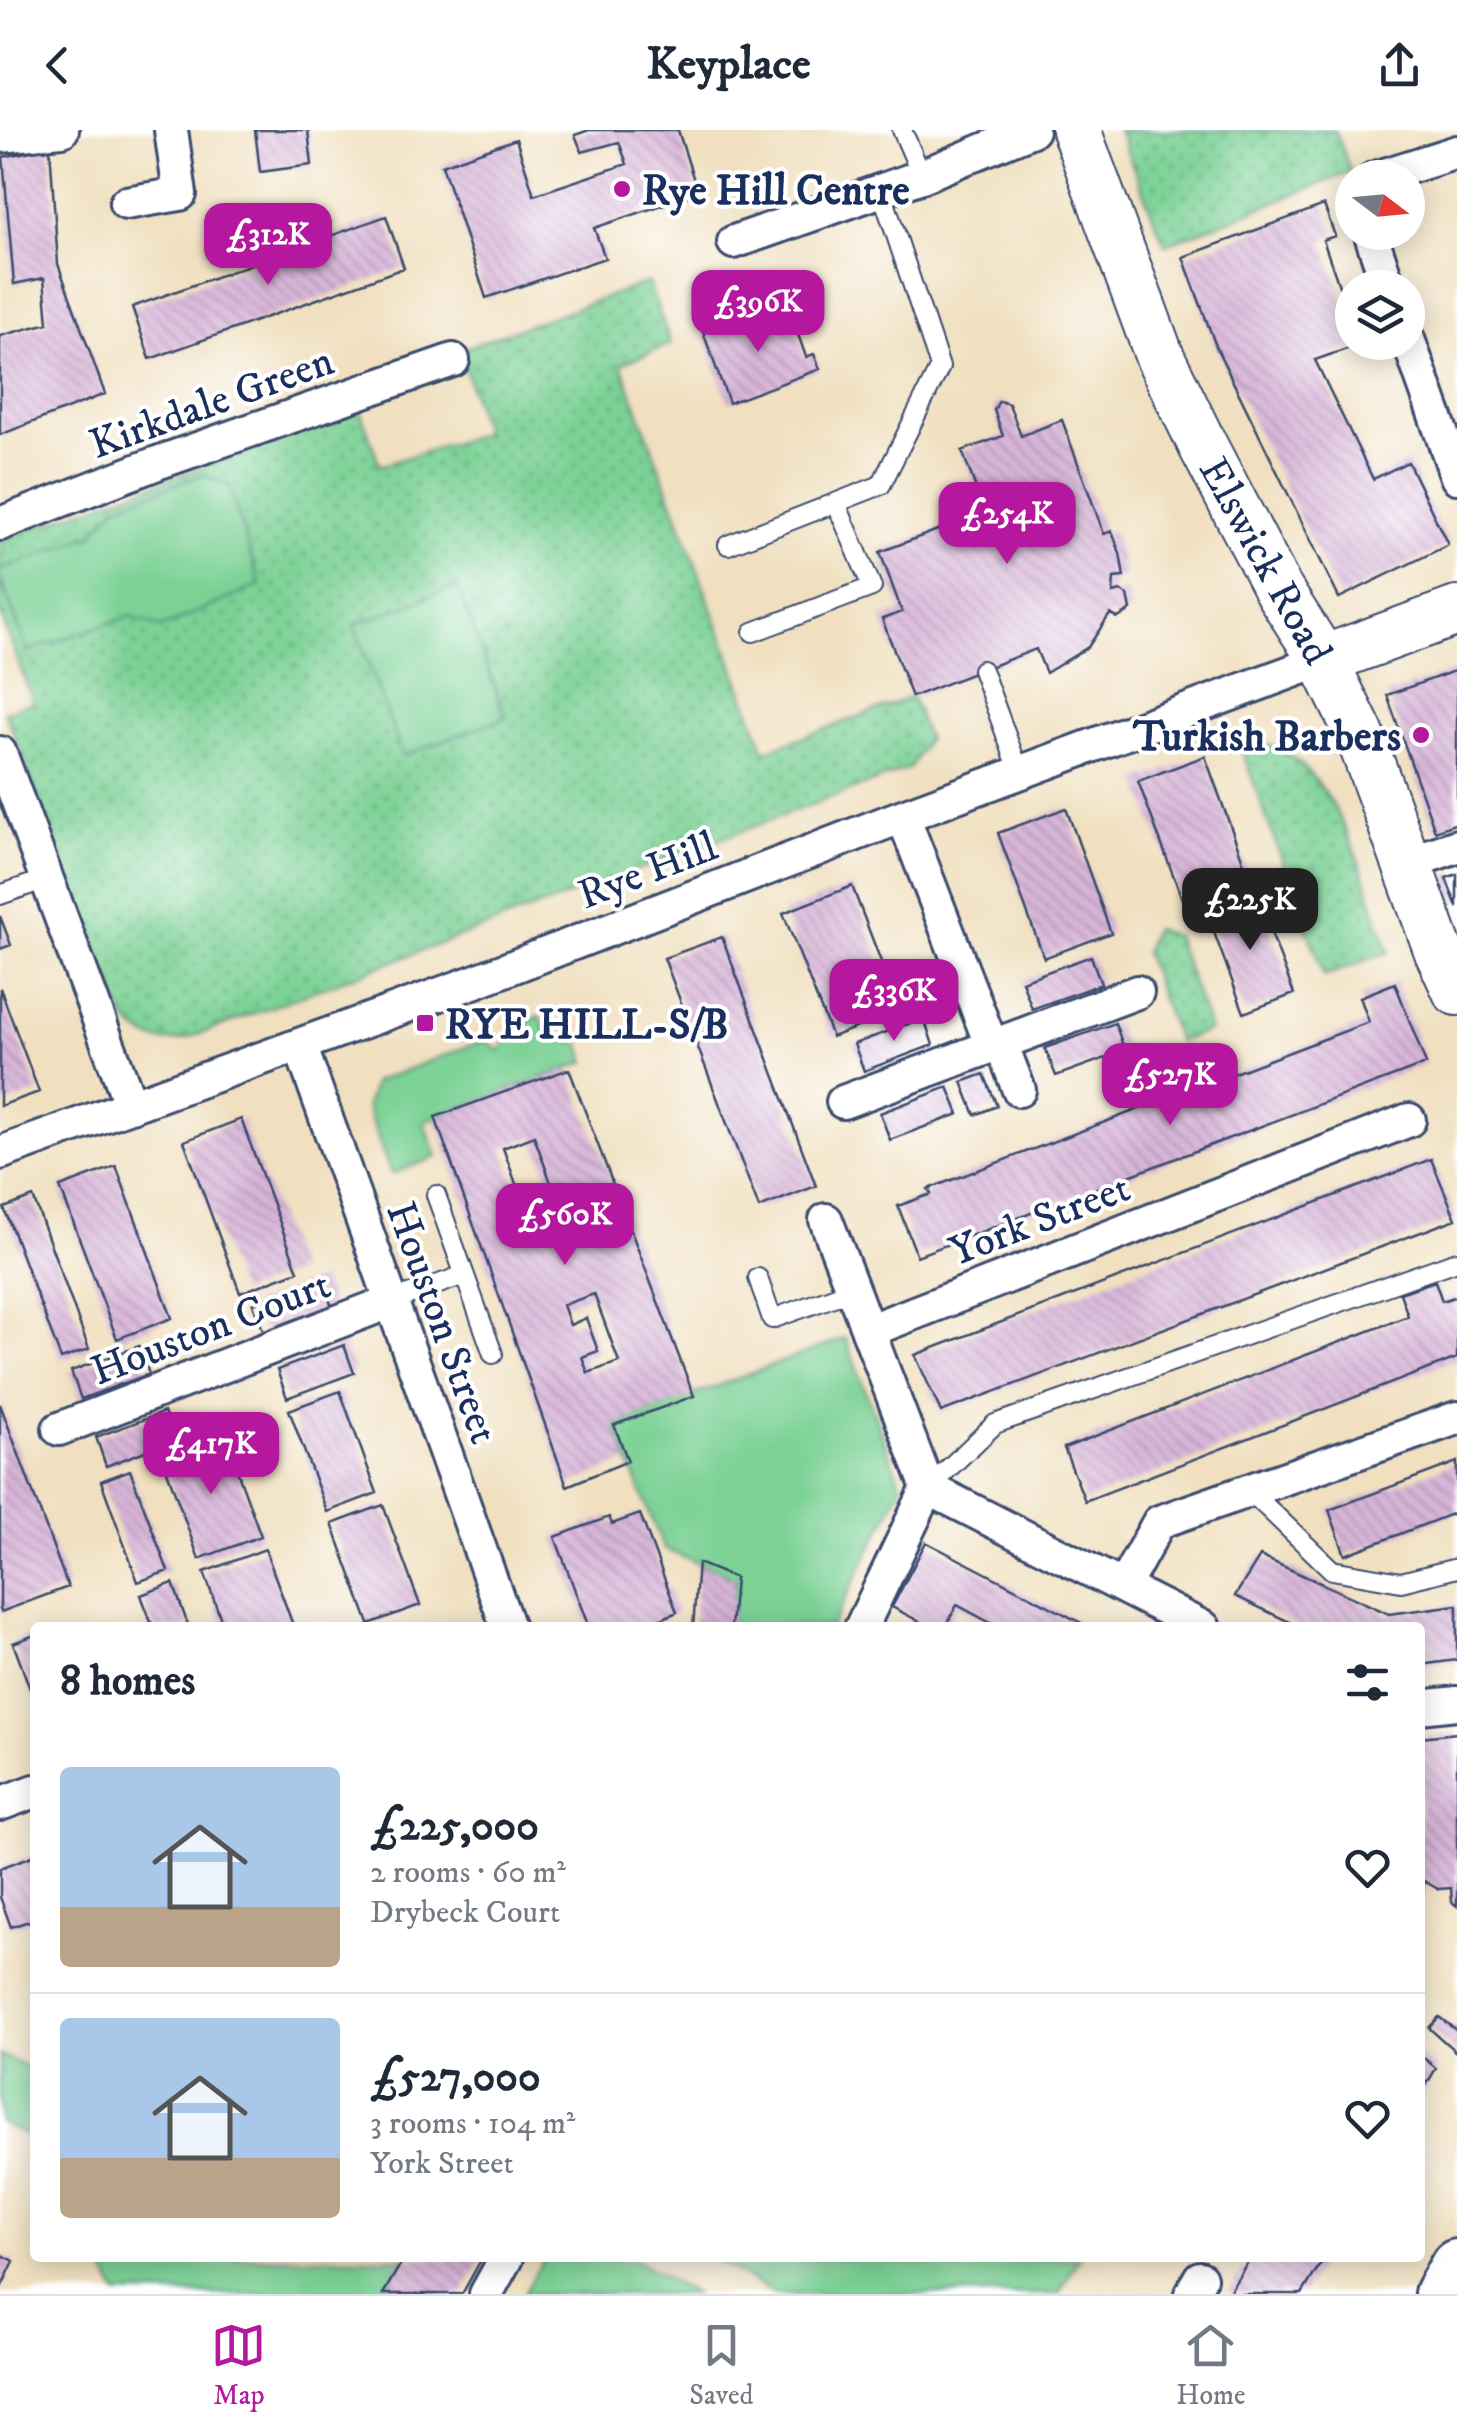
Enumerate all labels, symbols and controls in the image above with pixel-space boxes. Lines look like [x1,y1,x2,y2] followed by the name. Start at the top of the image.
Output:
[646,37,811,93] text: Keyplace
[30,38,85,93] icon: back
[1372,38,1427,93] icon: share
[1335,160,1425,250] north arrow
[1335,160,1425,360] map controls
[642,166,910,218] place label: Rye Hill Centre
[611,178,633,200] marker: Rye Hill Centre
[198,203,338,288] pin: £312K
[226,215,310,255] text: £312K
[688,270,828,355] pin: £396K
[1335,270,1425,360] button: layers
[713,282,803,322] text: £396K
[83,336,341,472] street label: Kirkdale Green
[1186,449,1343,674] street label: Elswick Road
[937,482,1077,567] pin: £254K
[961,494,1053,534] text: £254K
[1132,712,1401,764] place label: Turkish Barbers
[1410,724,1432,746] marker: Turkish Barbers
[571,821,725,922] street label: Rye Hill
[1180,868,1320,953] pin: £225K
[1204,880,1296,920] text: £225K
[824,959,964,1044] pin: £336K
[851,971,937,1011] text: £336K
[445,1000,729,1052] place label: RYE HILL-S/B
[414,1012,436,1034] marker: RYE HILL-S/B
[1100,1043,1240,1128] pin: £527K
[1124,1055,1216,1095] text: £527K
[943,1163,1137,1279] street label: York Street
[495,1183,635,1268] pin: £560K
[373,1195,509,1451] street label: Houston Street
[518,1195,612,1235] text: £560K
[84,1259,338,1398] street label: Houston Court
[141,1412,281,1497] pin: £417K
[165,1424,257,1464] text: £417K
[1340,1655,1395,1710] icon: filters
[60,1656,195,1708] text: 8 homes
[370,1801,539,1853] text: £225,000
[140,1807,260,1927] icon: home
[1340,1840,1395,1895] icon: heart
[370,1853,566,1893] text: 2 rooms · 60 m²
[370,1893,560,1933] text: Drybeck Court
[370,2052,541,2104] text: £527,000
[140,2058,260,2178] icon: home
[1340,2091,1395,2146] icon: heart
[370,2104,575,2144] text: 3 rooms · 104 m²
[370,2144,514,2184] text: York Street
[211,2318,266,2413] tab: Map
[689,2318,754,2413] tab: Saved
[1176,2318,1246,2413] tab: Home

